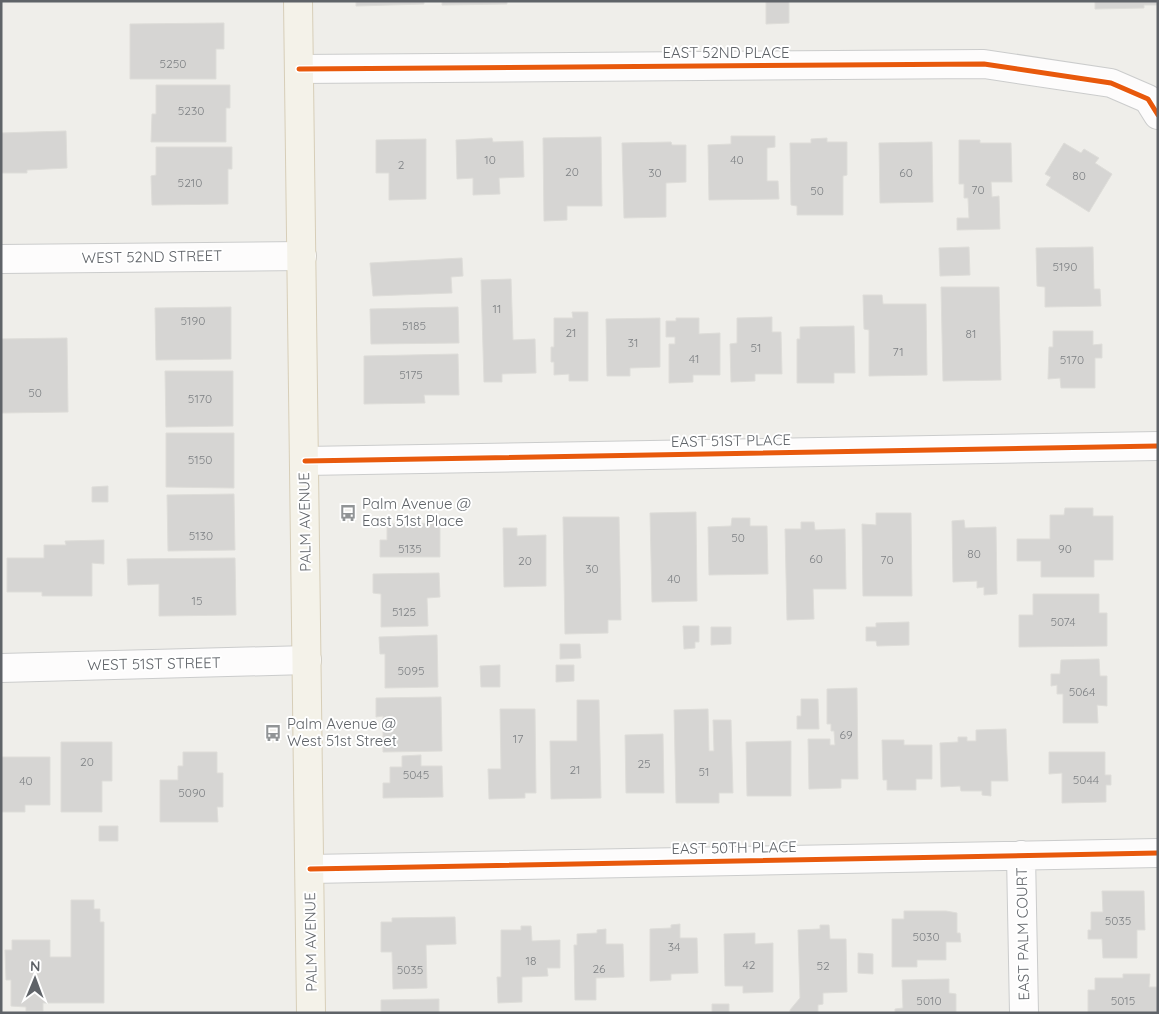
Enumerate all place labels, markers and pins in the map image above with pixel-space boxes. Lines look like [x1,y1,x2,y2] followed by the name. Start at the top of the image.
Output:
[362,494,471,530] place label: Palm Avenue @ East 51st Place
[338,503,358,523] bus stop icon: Palm Avenue @ East 51st Place
[287,714,397,750] place label: Palm Avenue @ West 51st Street
[263,723,283,743] bus stop icon: Palm Avenue @ West 51st Street

